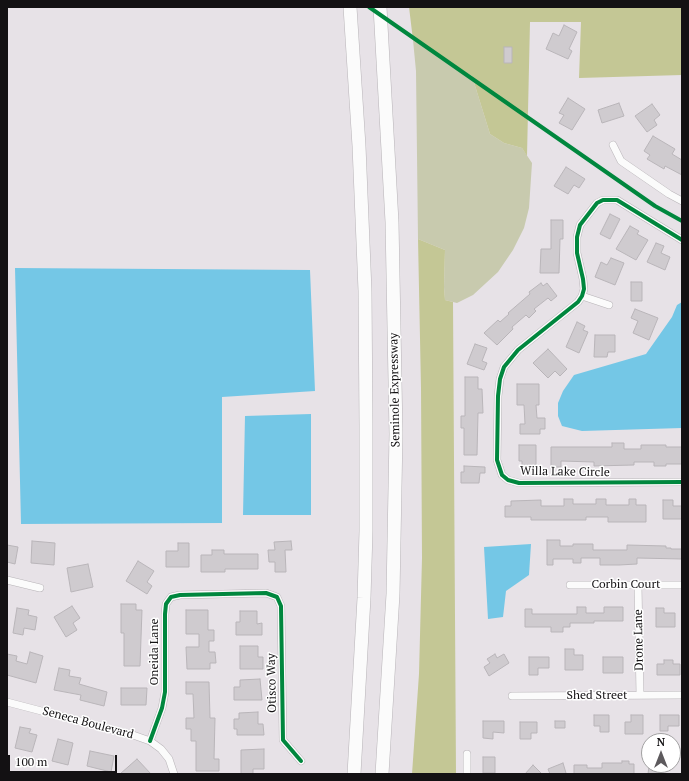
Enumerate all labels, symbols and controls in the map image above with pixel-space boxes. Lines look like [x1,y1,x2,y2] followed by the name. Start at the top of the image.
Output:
[387,333,403,447] street label: Seminole Expressway
[520,464,610,480] street label: Willa Lake Circle
[592,578,660,592] street label: Corbin Court
[631,609,647,671] street label: Drone Lane
[148,618,162,686] street label: Oneida Lane
[264,653,280,713] street label: Otisco Way
[566,689,628,703] street label: Shed Street
[41,704,135,742] street label: Seneca Boulevard
[641,733,681,773] north arrow
[657,735,665,749] text: N
[10,747,119,773] scale bar
[15,754,47,769] text: 100 m

